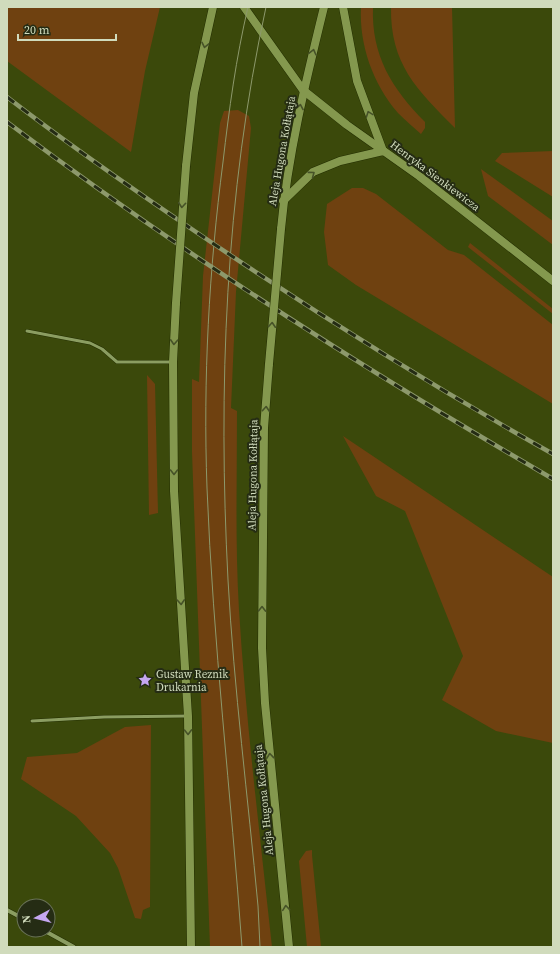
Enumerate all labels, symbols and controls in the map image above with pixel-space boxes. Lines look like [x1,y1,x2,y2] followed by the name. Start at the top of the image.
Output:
[18,16,116,42] scale bar
[24,22,50,38] text: 20 m
[201,42,209,48] one-way arrow
[308,49,317,56] one-way arrow
[265,94,299,207] street label: Aleja Hugona Kołłątaja
[295,104,304,111] one-way arrow
[366,111,374,118] one-way arrow
[387,137,483,215] street label: Henryka Sienkiewicza
[307,172,314,179] one-way arrow
[178,202,187,208] one-way arrow
[267,322,276,328] one-way arrow
[170,339,179,345] one-way arrow
[261,406,270,412] one-way arrow
[245,419,261,531] street label: Aleja Hugona Kołłątaja
[170,469,178,475] one-way arrow
[176,599,185,605] one-way arrow
[258,606,266,612] one-way arrow
[156,667,229,695] place label: Gustaw Reznik Drukarnia
[137,672,153,688] place icon: Gustaw Reznik Drukarnia
[184,729,192,735] one-way arrow
[251,743,277,856] street label: Aleja Hugona Kołłątaja
[266,753,275,759] one-way arrow
[16,898,56,938] north arrow
[281,905,290,911] one-way arrow
[19,914,35,924] text: N

